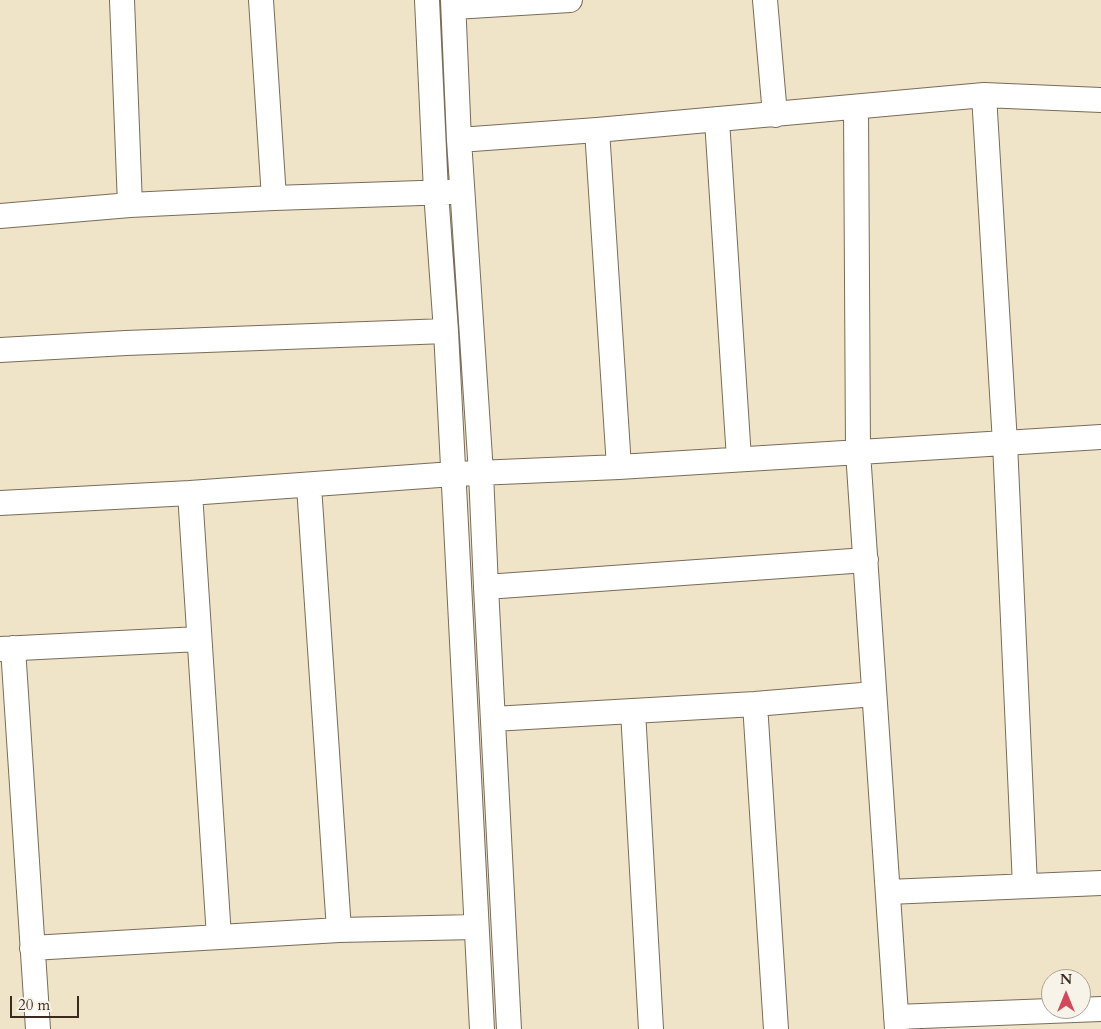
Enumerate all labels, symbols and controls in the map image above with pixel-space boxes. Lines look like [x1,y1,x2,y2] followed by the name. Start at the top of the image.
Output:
[1041,969,1091,1019] north arrow
[1060,970,1072,989] text: N
[12,986,81,1018] scale bar
[18,995,50,1015] text: 20 m

